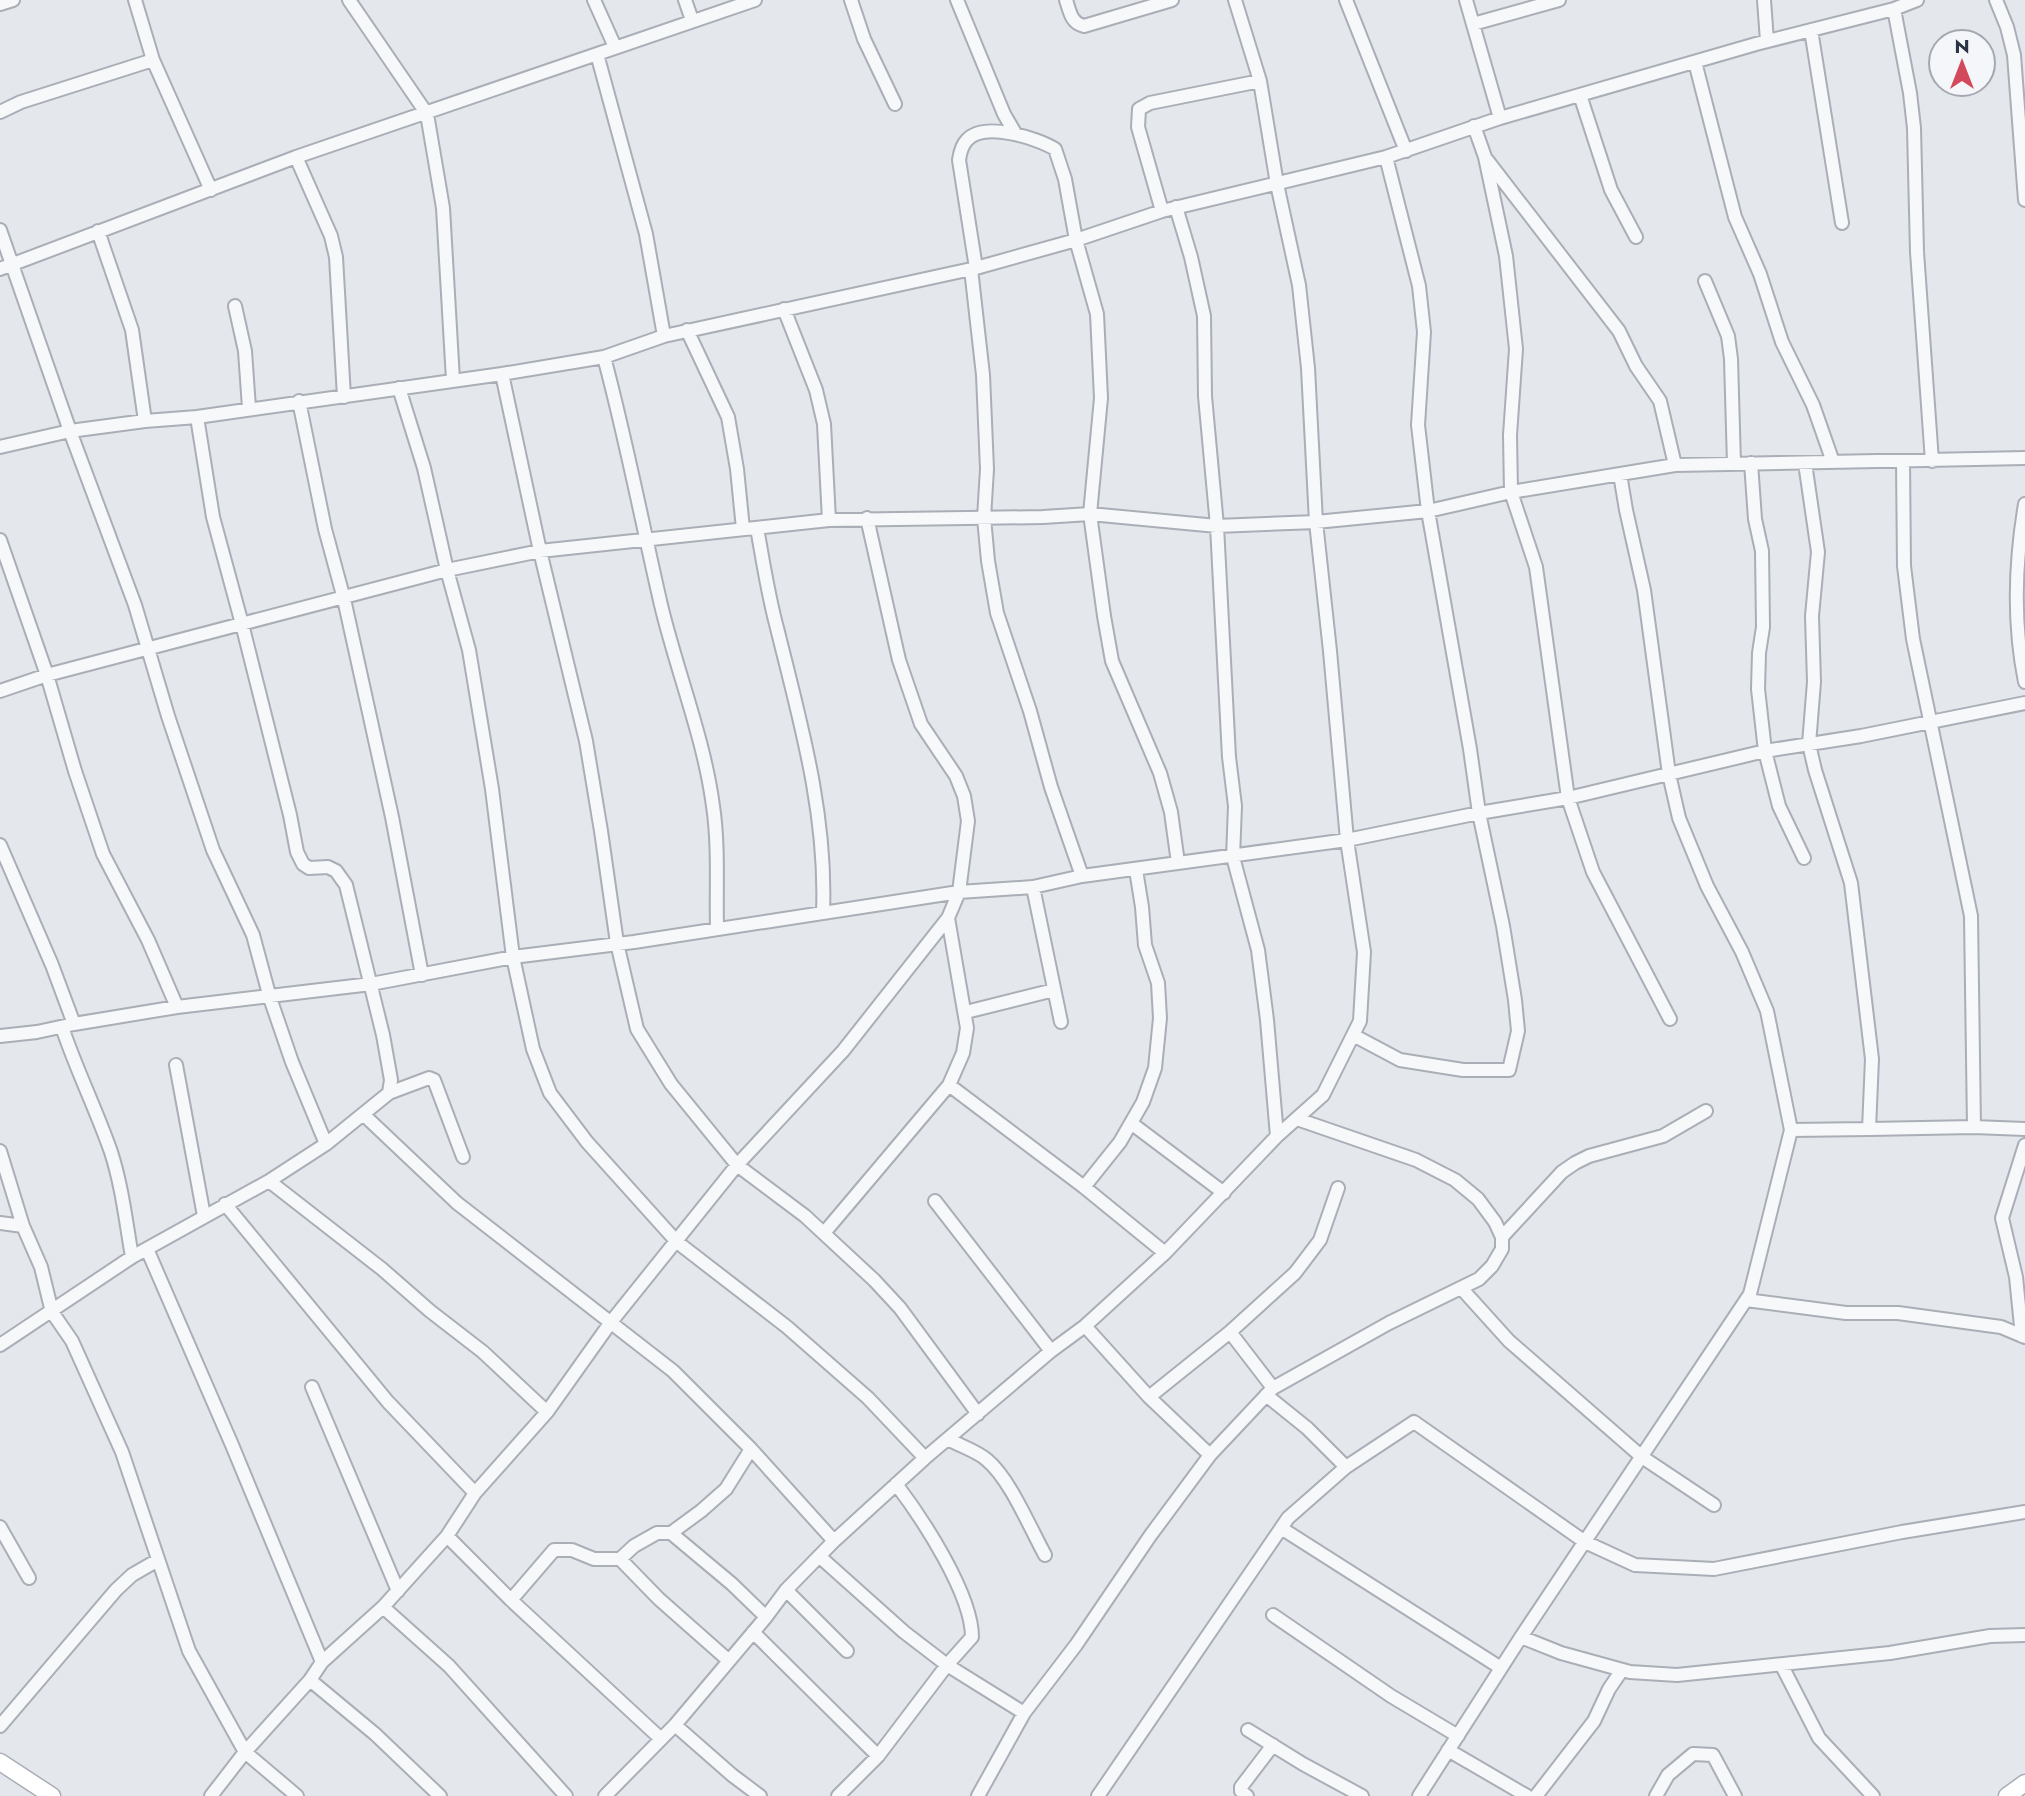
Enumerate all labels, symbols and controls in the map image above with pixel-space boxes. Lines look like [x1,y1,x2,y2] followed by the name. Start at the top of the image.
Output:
[1927,28,1997,98] north arrow
[1954,33,1970,60] text: N

